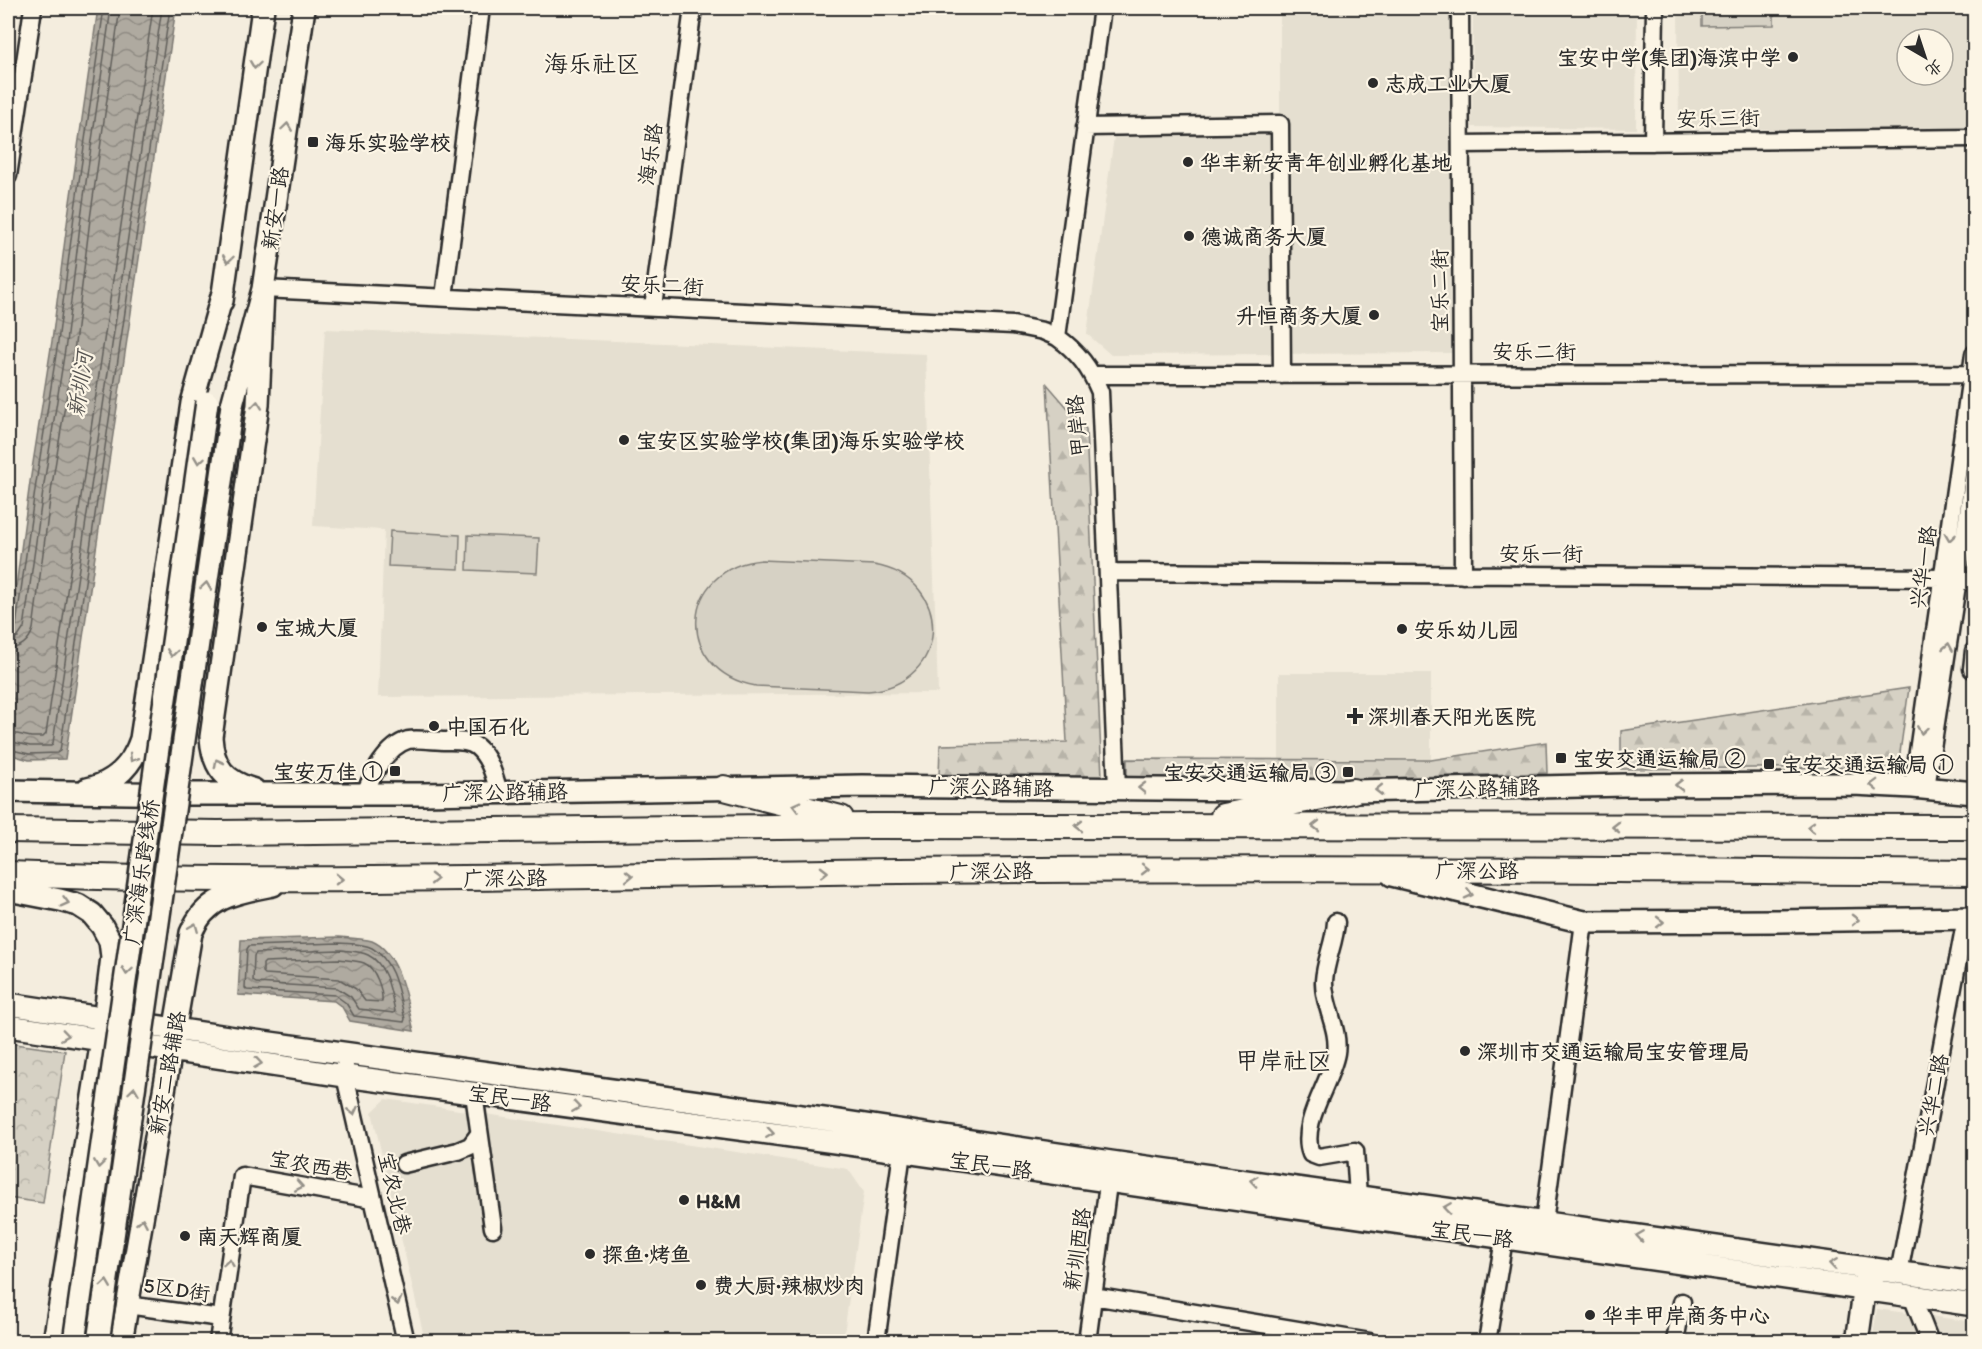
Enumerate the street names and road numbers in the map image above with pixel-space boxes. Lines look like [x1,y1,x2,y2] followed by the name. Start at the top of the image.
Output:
[1676,105,1760,131] street label: 安乐三街
[633,121,667,187] street label: 海乐路
[257,165,293,251] street label: 新安一路
[1427,249,1452,333] street label: 宝乐二街
[619,270,705,300] street label: 安乐二街
[1492,339,1576,364] street label: 安乐二街
[1062,394,1092,458] street label: 甲岸路
[1905,524,1941,610] street label: 兴华一路
[1499,541,1583,566] street label: 安乐一街
[928,773,1054,801] street label: 广深公路辅路
[1414,774,1540,802] street label: 广深公路辅路
[442,778,568,806] street label: 广深公路辅路
[118,797,164,947] street label: 广深海乐跨线桥
[949,858,1033,884] street label: 广深公路
[1435,858,1519,883] street label: 广深公路
[463,865,547,891] street label: 广深公路
[144,1009,190,1137] street label: 新安二路辅路
[1913,1051,1953,1139] street label: 兴华二路
[467,1080,553,1116] street label: 宝民一路
[267,1145,355,1185] street label: 宝农西巷
[948,1147,1034,1183] street label: 宝民一路
[373,1149,417,1237] street label: 宝农北巷
[1059,1206,1095,1292] street label: 新圳西路
[1429,1216,1515,1252] street label: 宝民一路
[142,1272,212,1306] street label: 5区D街

